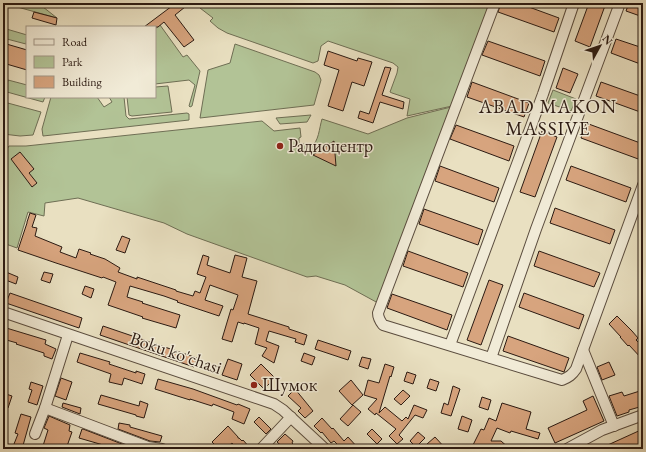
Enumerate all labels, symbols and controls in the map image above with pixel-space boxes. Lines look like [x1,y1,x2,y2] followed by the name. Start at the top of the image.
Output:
[26,26,156,98] legend
[580,26,620,66] north arrow
[599,32,616,48] text: N
[62,34,88,50] text: Road
[62,54,83,70] text: Park
[62,74,103,90] text: Building
[478,94,617,141] district label: ABAD MAKON MASSIVE
[288,134,373,157] place label: Радиоцентр
[275,141,285,151] marker: Радиоцентр
[127,326,226,379] street label: Boku ko'chasi
[262,373,318,396] place label: Шумок
[249,380,259,390] marker: Шумок

